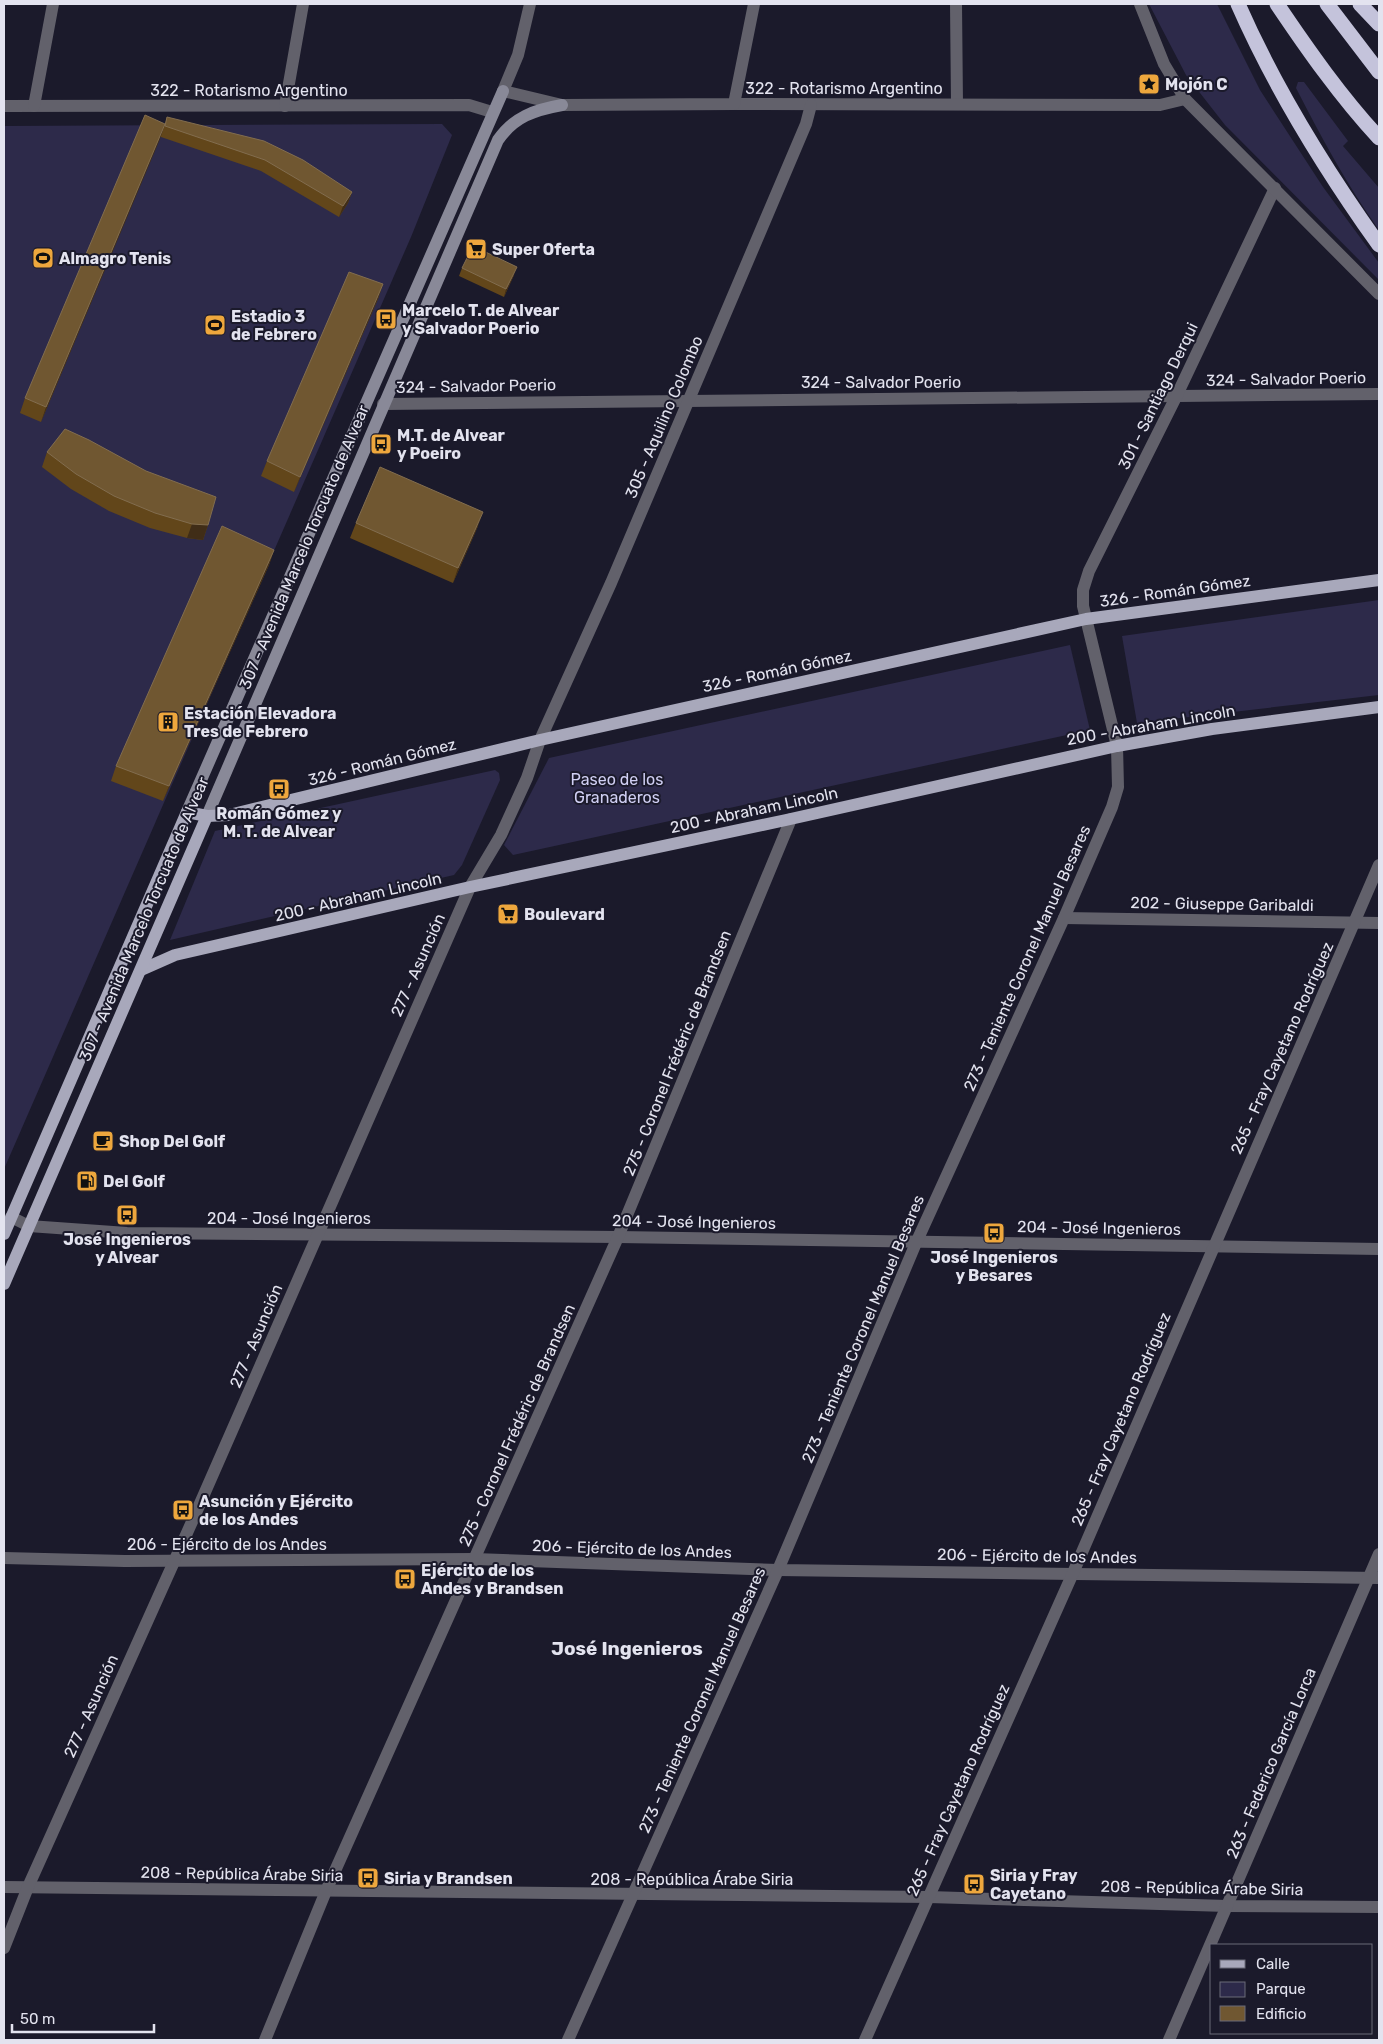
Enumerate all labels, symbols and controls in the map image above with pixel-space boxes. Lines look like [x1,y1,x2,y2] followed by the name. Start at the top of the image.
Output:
[1137,72,1161,96] place icon: Mojón C
[1165,75,1228,94] place label: Mojón C
[745,79,943,98] street label: 322 - Rotarismo Argentino
[150,81,348,100] street label: 322 - Rotarismo Argentino
[464,237,488,261] supermarket icon: Super Oferta
[492,240,595,259] place label: Super Oferta
[31,246,55,270] sports icon: Almagro Tenis
[59,249,171,268] place label: Almagro Tenis
[402,301,560,338] place label: Marcelo T. de Alvear y Salvador Poerio
[231,307,317,344] place label: Estadio 3 de Febrero
[374,307,398,331] bus stop icon: Marcelo T. de Alvear y Salvador Poerio
[203,313,227,337] sports icon: Estadio 3 de Febrero
[1114,319,1202,473] street label: 301 - Santiago Derqui
[621,333,707,501] street label: 305 - Aquilino Colombo
[1206,368,1366,390] street label: 324 - Salvador Poerio
[801,373,961,392] street label: 324 - Salvador Poerio
[396,375,556,397] street label: 324 - Salvador Poerio
[235,402,373,692] street label: 307 - Avenida Marcelo Torcuato de Alvear
[397,426,506,463] place label: M.T. de Alvear y Poeiro
[369,432,393,456] bus stop icon: M.T. de Alvear y Poeiro
[1098,571,1252,611] street label: 326 - Román Gómez
[701,646,853,696] street label: 326 - Román Gómez
[1065,701,1237,749] street label: 200 - Abraham Lincoln
[184,704,336,741] place label: Estación Elevadora Tres de Febrero
[156,710,180,734] building icon: Estación Elevadora Tres de Febrero
[306,734,458,790] street label: 326 - Román Gómez
[571,770,663,807] park label: Paseo de los Granaderos
[75,774,213,1064] street label: 307 - Avenida Marcelo Torcuato de Alvear
[267,777,291,801] bus stop icon: Román Gómez y M. T. de Alvear
[668,783,840,837] street label: 200 - Abraham Lincoln
[216,804,342,841] place label: Román Gómez y M. T. de Alvear
[960,822,1094,1094] street label: 273 - Teniente Coronel Manuel Besares
[273,869,443,925] street label: 200 - Abraham Lincoln
[1130,893,1314,915] street label: 202 - Giuseppe Garibaldi
[496,902,520,926] supermarket icon: Boulevard
[524,905,605,924] place label: Boulevard
[387,911,449,1019] street label: 277 - Asunción
[619,927,735,1179] street label: 275 - Coronel Frédéric de Brandsen
[1227,939,1337,1157] street label: 265 - Fray Cayetano Rodríguez
[91,1129,115,1153] cafe icon: Shop Del Golf
[119,1132,226,1151] place label: Shop Del Golf
[75,1169,99,1193] fuel station icon: Del Golf
[103,1172,166,1191] place label: Del Golf
[798,1192,928,1466] street label: 273 - Teniente Coronel Manuel Besares
[115,1203,139,1227] bus stop icon: José Ingenieros y Alvear
[207,1209,371,1228] street label: 204 - José Ingenieros
[612,1211,776,1233] street label: 204 - José Ingenieros
[1017,1217,1181,1239] street label: 204 - José Ingenieros
[982,1221,1006,1245] bus stop icon: José Ingenieros y Besares
[63,1230,191,1267] place label: José Ingenieros y Alvear
[930,1248,1058,1285] place label: José Ingenieros y Besares
[226,1281,286,1391] street label: 277 - Asunción
[455,1301,579,1549] street label: 275 - Coronel Frédéric de Brandsen
[1067,1309,1175,1529] street label: 265 - Fray Cayetano Rodríguez
[199,1492,353,1529] place label: Asunción y Ejército de los Andes
[171,1498,195,1522] bus stop icon: Asunción y Ejército de los Andes
[127,1535,327,1554] street label: 206 - Ejército de los Andes
[532,1536,732,1562] street label: 206 - Ejército de los Andes
[937,1545,1137,1567] street label: 206 - Ejército de los Andes
[421,1561,564,1598] place label: Ejército de los Andes y Brandsen
[635,1564,769,1836] street label: 273 - Teniente Coronel Manuel Besares
[393,1567,417,1591] bus stop icon: Ejército de los Andes y Brandsen
[551,1637,703,1660] district label: José Ingenieros
[60,1652,122,1760] street label: 277 - Asunción
[1222,1665,1320,1861] street label: 263 - Federico García Lorca
[903,1681,1013,1899] street label: 265 - Fray Cayetano Rodríguez
[140,1863,344,1885] street label: 208 - República Árabe Siria
[356,1866,380,1890] bus stop icon: Siria y Brandsen
[990,1866,1078,1903] place label: Siria y Fray Cayetano
[384,1869,513,1888] place label: Siria y Brandsen
[591,1870,793,1889] street label: 208 - República Árabe Siria
[962,1872,986,1896] bus stop icon: Siria y Fray Cayetano
[1100,1877,1304,1899] street label: 208 - República Árabe Siria
[1210,1944,1373,2034] legend
[1256,1955,1290,1973] text: Calle
[1256,1980,1306,1998] text: Parque
[12,2002,155,2034] scale bar
[1256,2005,1306,2023] text: Edificio
[20,2010,55,2028] text: 50 m

